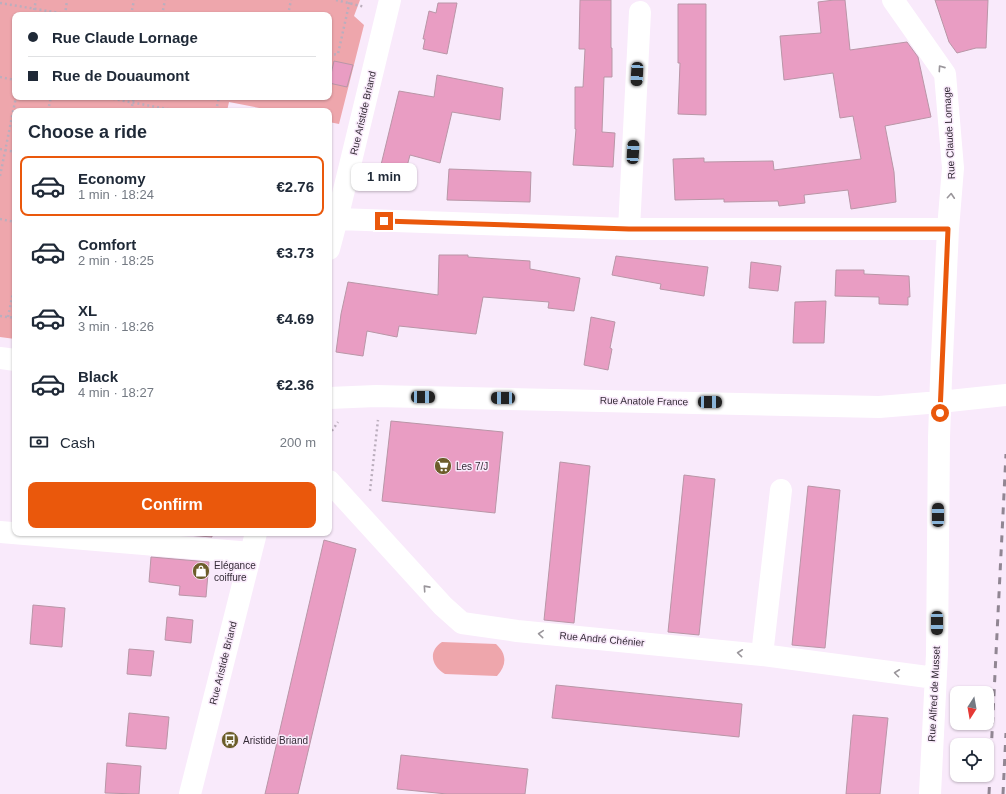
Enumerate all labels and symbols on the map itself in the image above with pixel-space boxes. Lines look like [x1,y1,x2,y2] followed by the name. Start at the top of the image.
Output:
[630,62,644,86] car
[939,65,946,72] one-way arrow
[348,70,378,156] street label: Rue Aristide Briand
[941,86,957,179] street label: Rue Claude Lornage
[626,140,640,164] car
[351,163,417,191] callout: 1 min
[946,193,955,199] one-way arrow
[375,212,393,230] route end
[411,391,435,403] car
[491,392,515,404] car
[600,395,689,407] street label: Rue Anatole France
[698,396,722,408] car
[931,404,949,422] route start
[433,456,453,476] supermarket icon: Les 7/J
[456,461,488,472] place label: Les 7/J
[932,503,944,527] car
[214,560,256,583] place label: Elégance coiffure
[191,561,211,581] shop icon: Elégance coiffure
[423,585,431,593] one-way arrow
[931,611,943,635] car
[207,620,239,706] street label: Rue Aristide Briand
[538,629,544,638] one-way arrow
[559,630,646,648] street label: Rue André Chénier
[926,646,942,742] street label: Rue Alfred de Musset
[737,649,743,658] one-way arrow
[894,669,900,678] one-way arrow
[950,686,994,730] north arrow
[220,730,240,750] bus stop icon: Aristide Briand
[243,735,308,746] place label: Aristide Briand

